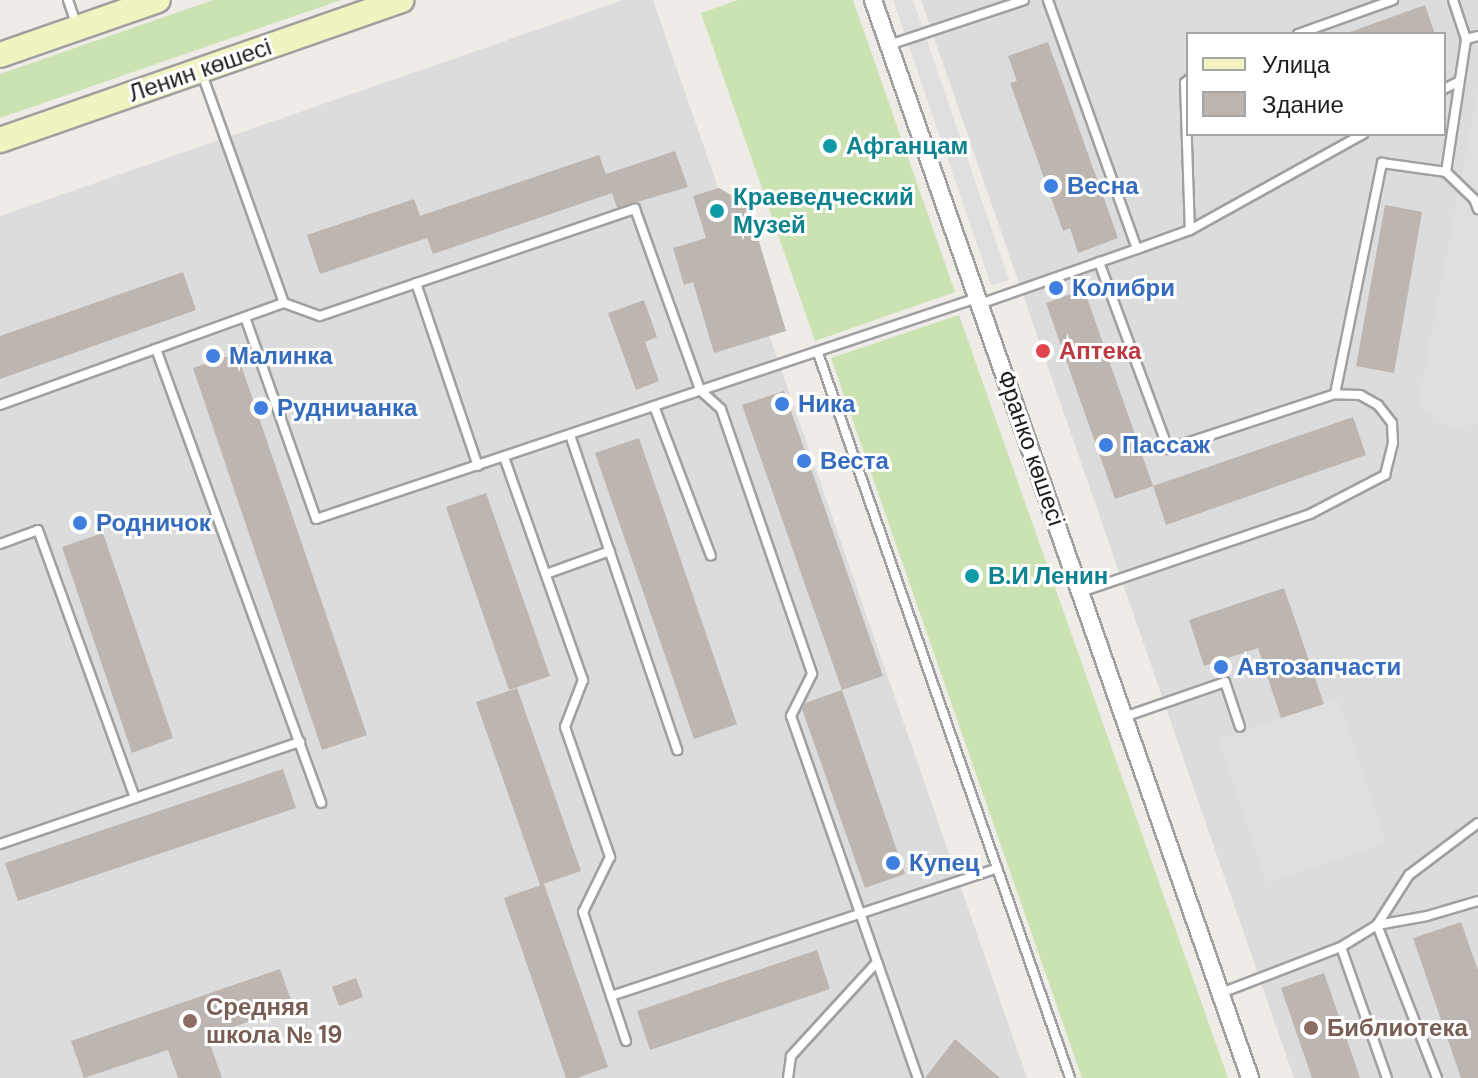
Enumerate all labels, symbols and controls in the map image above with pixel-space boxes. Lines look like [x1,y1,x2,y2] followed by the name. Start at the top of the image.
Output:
[125,32,275,108] street label: Ленин көшесі
[1186,32,1446,136] legend
[1262,49,1330,80] text: Улица
[1262,89,1344,120] text: Здание
[846,132,968,160] place label: Афганцам
[821,137,839,155] marker: Афганцам
[1067,172,1139,200] place label: Весна
[1042,177,1060,195] marker: Весна
[733,183,914,239] place label: Краеведческий Музей
[708,202,726,220] marker: Краеведческий Музей
[1072,274,1175,302] place label: Колибри
[1047,279,1065,297] marker: Колибри
[1059,337,1141,365] place label: Аптека
[229,342,332,370] place label: Малинка
[1034,342,1052,360] marker: Аптека
[204,347,222,365] marker: Малинка
[991,366,1071,530] street label: Франко көшесі
[798,390,855,418] place label: Ника
[277,394,417,422] place label: Рудничанка
[773,395,791,413] marker: Ника
[252,399,270,417] marker: Рудничанка
[1122,431,1210,459] place label: Пассаж
[1097,436,1115,454] marker: Пассаж
[820,447,889,475] place label: Веста
[795,452,813,470] marker: Веста
[96,509,211,537] place label: Родничок
[71,514,89,532] marker: Родничок
[988,562,1108,590] place label: В.И Ленин
[963,567,981,585] marker: В.И Ленин
[1237,653,1401,681] place label: Автозапчасти
[1212,658,1230,676] marker: Автозапчасти
[909,849,980,877] place label: Купец
[884,854,902,872] marker: Купец
[206,993,342,1049] place label: Средняя школа № 19
[181,1012,199,1030] marker: Средняя школа № 19
[1327,1014,1468,1042] place label: Библиотека
[1302,1019,1320,1037] marker: Библиотека

